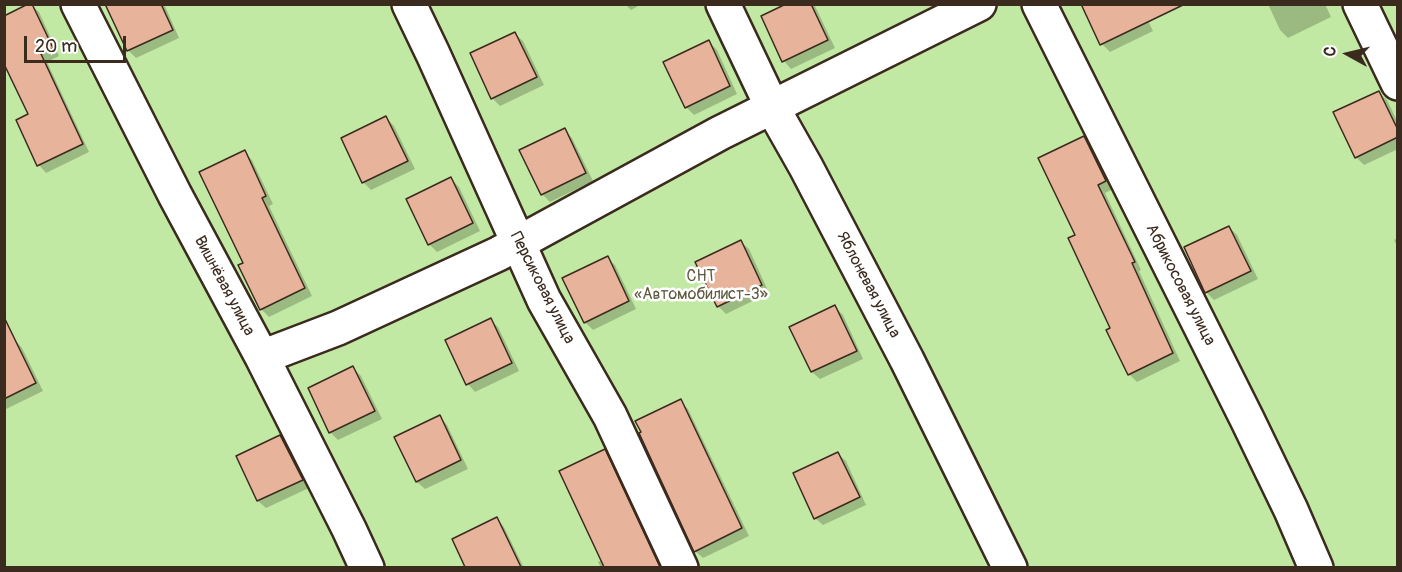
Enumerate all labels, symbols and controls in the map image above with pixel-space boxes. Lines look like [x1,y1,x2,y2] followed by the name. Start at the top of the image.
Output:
[27,24,129,62] scale bar
[1318,24,1378,84] north arrow
[35,35,77,58] text: 20 m
[1320,45,1341,58] text: С
[1141,221,1219,349] street label: Абрикосовая улица
[505,229,579,347] street label: Персиковая улица
[832,229,904,341] street label: Яблоневая улица
[190,233,258,339] street label: Вишнёвая улица
[634,267,768,305] park label: СНТ «Автомобилист-3»

